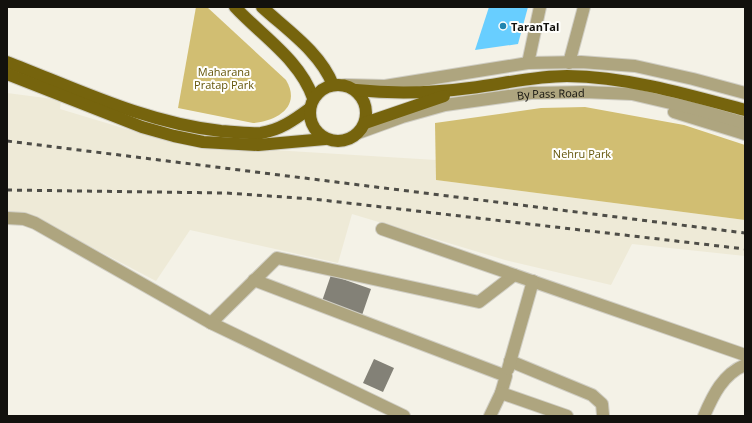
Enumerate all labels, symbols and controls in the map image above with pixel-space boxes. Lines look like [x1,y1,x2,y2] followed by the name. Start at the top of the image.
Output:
[511,19,559,34] place label: TaranTal
[498,21,508,31] marker: TaranTal
[194,64,254,92] park label: Maharana Pratap Park
[516,84,585,102] street label: By Pass Road
[553,146,611,161] park label: Nehru Park

